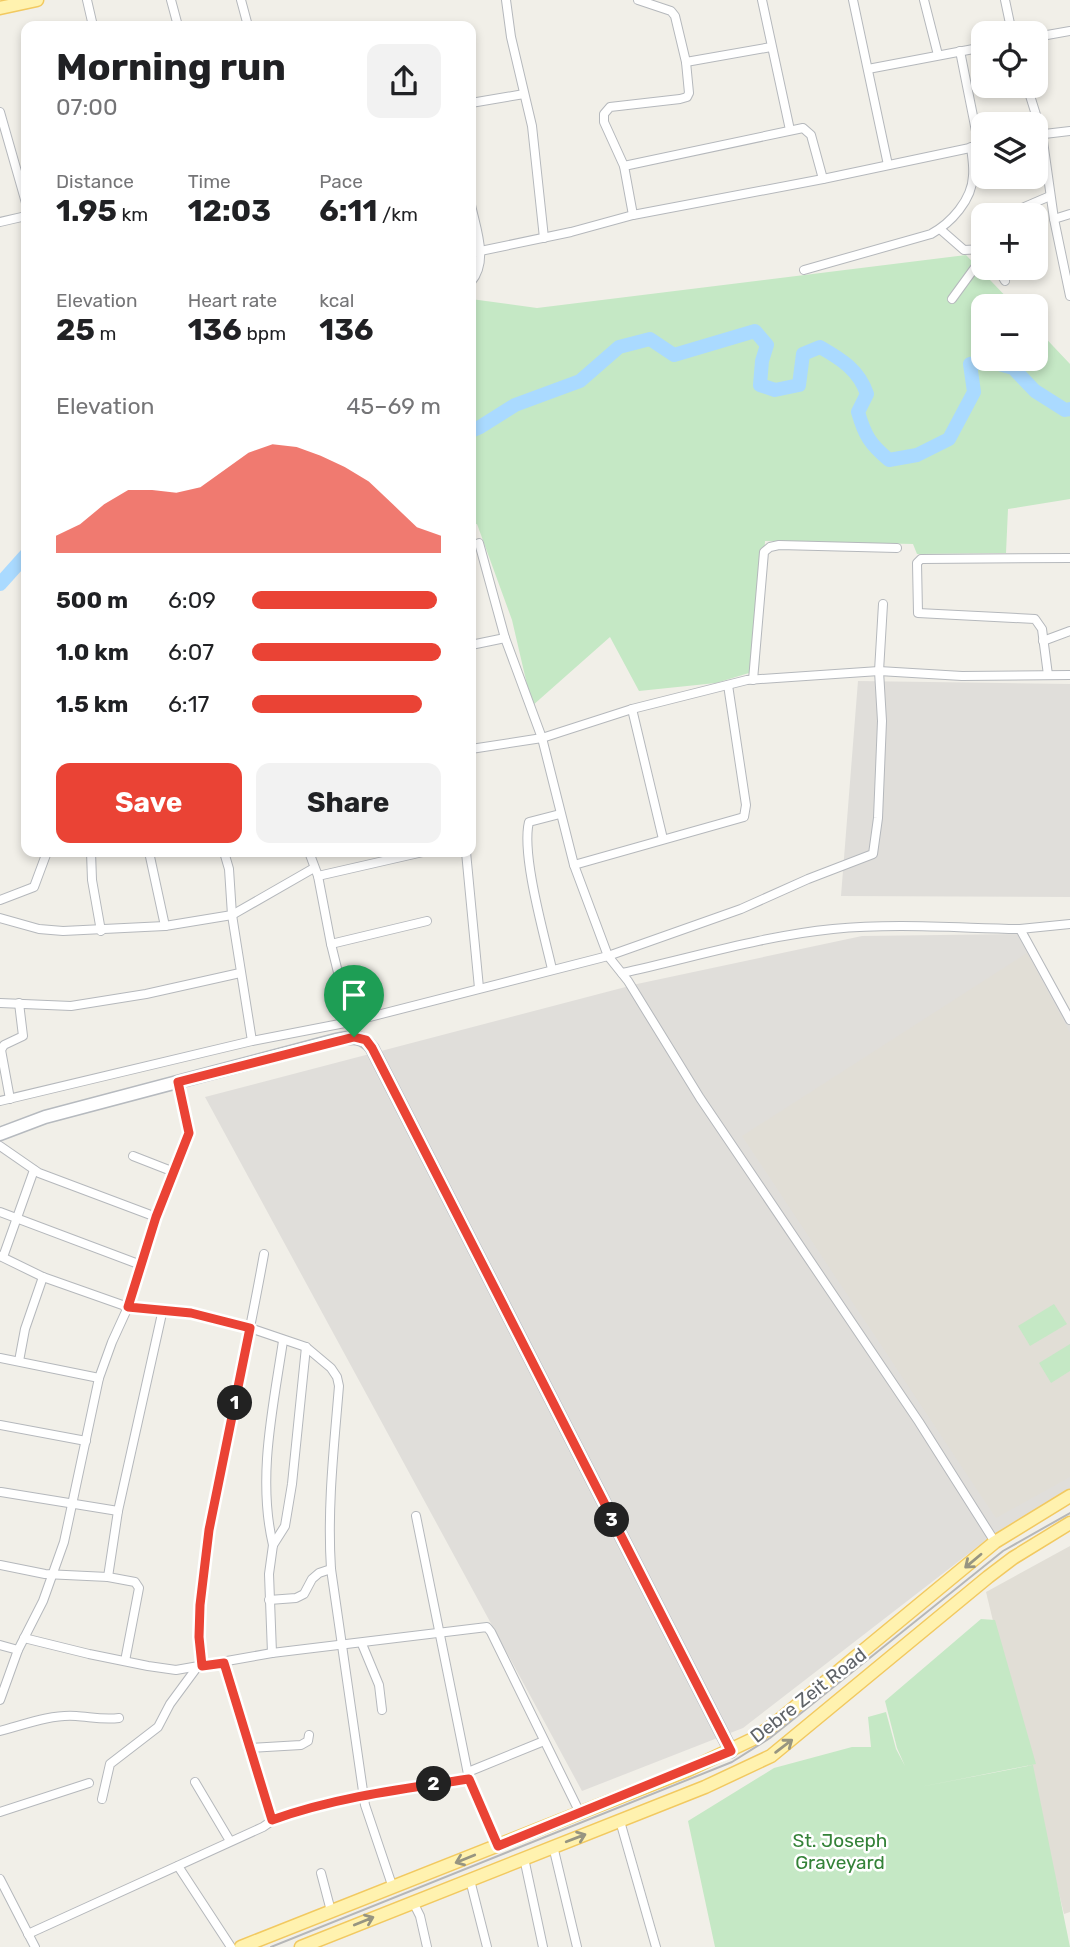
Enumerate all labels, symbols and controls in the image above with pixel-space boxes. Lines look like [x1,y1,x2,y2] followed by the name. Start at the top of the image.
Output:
[971,21,1048,371] map controls
[971,21,1048,98] button: locate
[56,44,286,90] text: Morning run
[367,44,441,118] button: share
[56,93,118,121] text: 07:00
[971,112,1048,189] button: layers
[56,170,134,193] text: Distance
[188,170,231,193] text: Time
[319,170,363,193] text: Pace
[56,193,117,229] text: 1.95
[188,193,271,229] text: 12:03
[319,193,377,229] text: 6:11
[117,203,148,226] text: km
[377,203,418,226] text: /km
[971,203,1048,280] button: +
[56,289,137,312] text: Elevation
[188,289,277,312] text: Heart rate
[319,289,354,312] text: kcal
[971,294,1048,371] button: −
[56,312,95,348] text: 25
[188,312,242,348] text: 136
[319,312,374,348] text: 136
[95,322,116,345] text: m
[242,322,286,345] text: bpm
[56,392,155,420] text: Elevation
[346,392,441,420] text: 45–69 m
[56,586,128,614] text: 500 m
[168,586,216,614] text: 6:09
[56,638,129,666] text: 1.0 km
[168,638,214,666] text: 6:07
[56,690,128,718] text: 1.5 km
[168,690,209,718] text: 6:17
[56,763,242,843] button: Save
[256,763,441,843] button: Share
[324,965,384,1037] pin
[335,976,373,1014] icon: arrive
[218,1386,252,1420] pin: 1
[230,1391,239,1414] text: 1
[594,1502,630,1538] pin: 3
[605,1508,618,1531] text: 3
[964,1553,982,1568] one-way arrow
[746,1643,871,1748] street label: Debre Zeit Road
[774,1739,792,1754] one-way arrow
[416,1766,452,1802] pin: 2
[427,1772,440,1795] text: 2
[793,1829,887,1874] park label: St. Joseph Graveyard
[564,1830,586,1843] one-way arrow
[455,1853,477,1866] one-way arrow
[353,1914,375,1927] one-way arrow

